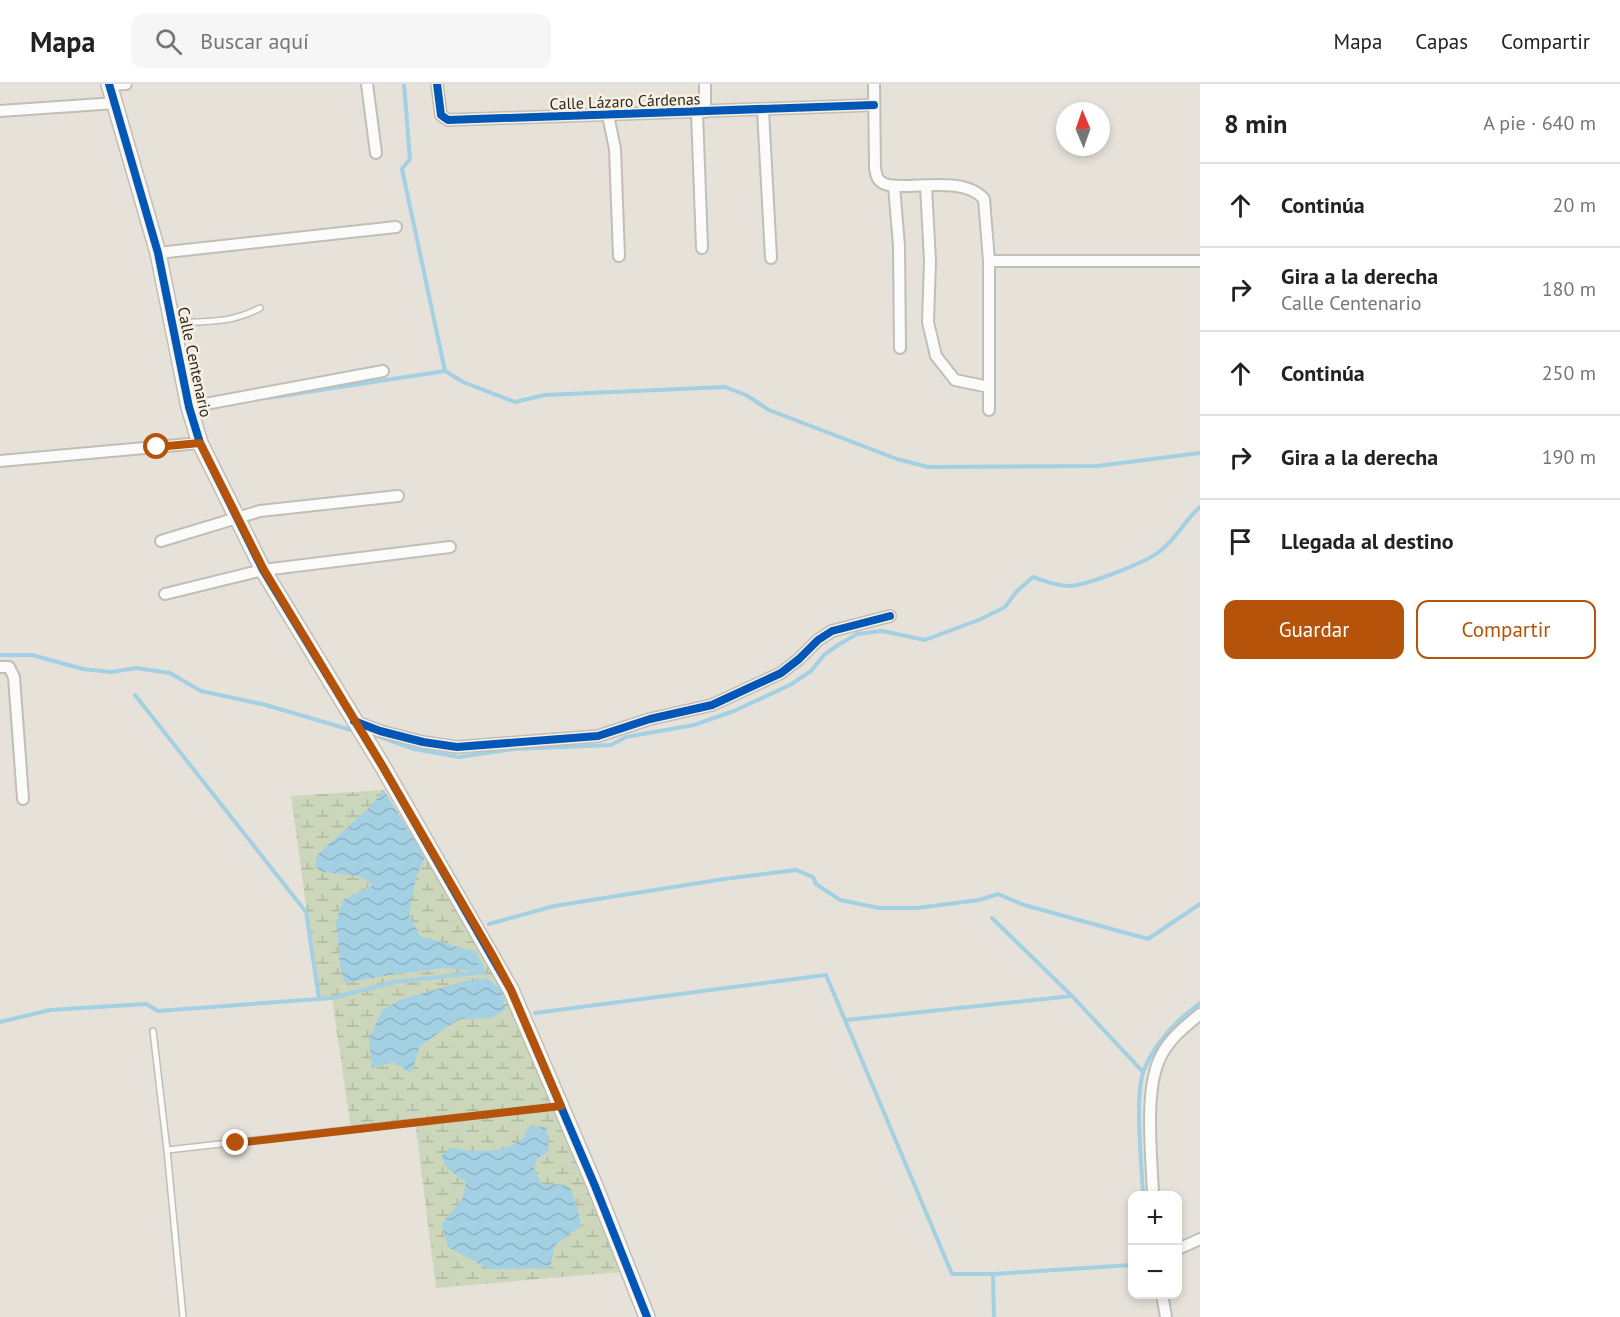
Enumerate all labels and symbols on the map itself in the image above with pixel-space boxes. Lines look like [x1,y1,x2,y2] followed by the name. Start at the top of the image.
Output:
[549,88,701,114] street label: Calle Lázaro Cárdenas
[1056,102,1110,156] north arrow
[174,305,216,419] street label: Calle Centenario
[143,433,169,459] route start
[222,1129,248,1155] route end

